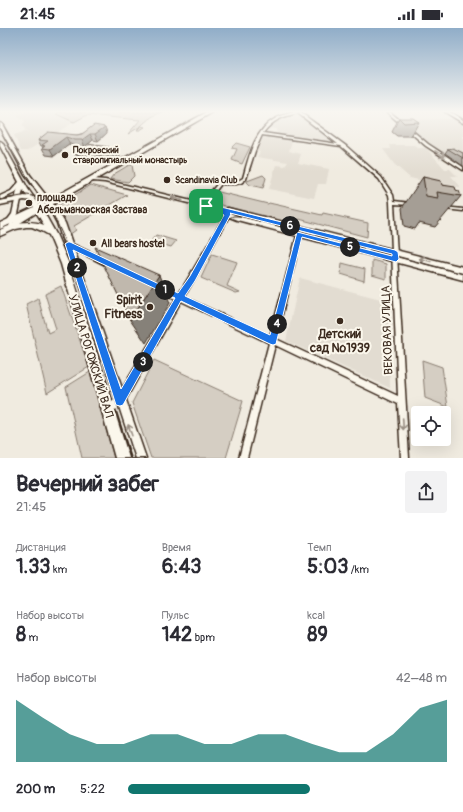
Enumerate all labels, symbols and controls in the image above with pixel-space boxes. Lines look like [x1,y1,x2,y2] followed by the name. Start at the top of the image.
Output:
[20,5,55,24] text: 21:45
[72,145,187,166] place label: Покровский ставропигиальный монастырь
[60,150,70,160] marker: Покровский ставропигиальный монастырь
[434,150,445,158] one-way arrow
[162,175,172,185] marker: Scandinavia Club
[175,175,238,186] place label: Scandinavia Club
[189,189,223,223] pin
[37,192,147,216] place label: площадь Абельмановская Застава
[171,195,184,202] one-way arrow
[195,195,217,217] icon: arrive
[24,198,34,208] marker: площадь Абельмановская Застава
[280,216,300,236] pin: 6
[287,219,293,232] text: 6
[340,237,360,257] pin: 5
[88,238,98,248] marker: All bears hostel
[101,238,165,250] place label: All bears hostel
[347,240,353,253] text: 5
[419,256,432,263] one-way arrow
[67,258,87,278] pin: 2
[74,261,80,274] text: 2
[155,280,175,300] pin: 1
[163,283,167,296] text: 1
[378,285,397,375] street label: ВЕКОВАЯ УЛИЦА
[65,293,117,420] street label: УЛИЦА РОГОЖСКИЙ ВАЛ
[104,293,143,322] place label: Spirit Fitness
[145,302,155,312] marker: Spirit Fitness
[267,314,287,334] pin: 4
[335,316,345,326] marker: Детский сад №1939
[274,317,280,330] text: 4
[309,327,370,356] place label: Детский сад №1939
[133,352,153,372] pin: 3
[140,355,146,368] text: 3
[411,406,451,446] map controls
[411,406,451,446] button: locate
[399,417,406,430] one-way arrow
[125,424,133,436] one-way arrow
[16,470,159,498] text: Вечерний забег
[405,471,447,513] button: share
[16,499,46,515] text: 21:45
[16,541,66,554] text: Дистанция
[162,541,191,554] text: Время
[307,541,332,554] text: Темп
[16,554,51,579] text: 1.33
[162,554,201,579] text: 6:43
[307,554,348,579] text: 5:03
[51,563,67,576] text: km
[348,563,369,576] text: /km
[16,609,84,622] text: Набор высоты
[162,609,189,622] text: Пульс
[307,609,325,622] text: kcal
[16,622,26,647] text: 8
[162,622,192,647] text: 142
[307,622,328,647] text: 89
[26,631,38,644] text: m
[192,631,215,644] text: bpm
[16,670,97,686] text: Набор высоты
[396,670,447,686] text: 42–48 m
[16,781,55,797] text: 200 m
[80,781,105,797] text: 5:22

